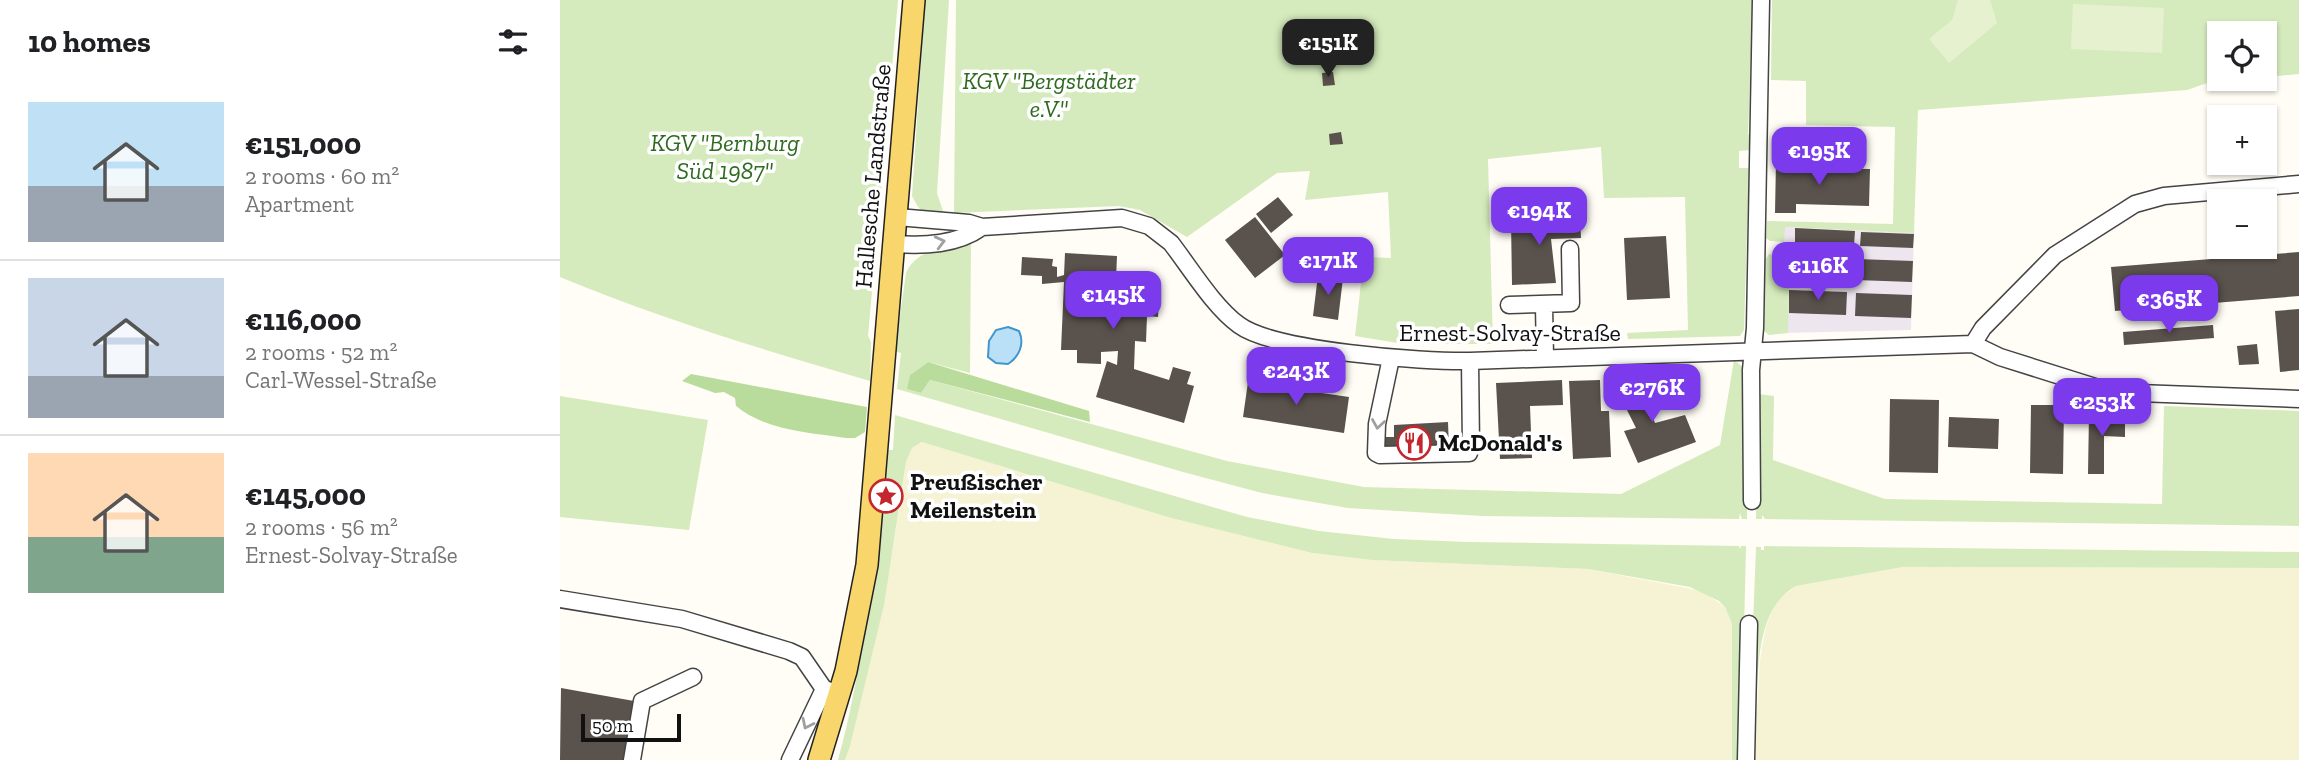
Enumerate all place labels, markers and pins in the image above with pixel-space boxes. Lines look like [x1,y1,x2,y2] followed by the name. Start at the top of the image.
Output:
[1279,20,1377,79] pin: €151K
[1770,128,1868,187] pin: €195K
[1490,188,1588,247] pin: €194K
[1279,238,1377,297] pin: €171K
[1769,243,1867,302] pin: €116K
[1064,272,1162,331] pin: €145K
[2120,276,2218,335] pin: €365K
[1247,348,1345,407] pin: €243K
[1603,364,1701,424] pin: €276K
[2053,378,2151,438] pin: €253K
[1395,424,1433,462] restaurant icon: McDonald's
[1438,428,1562,457] place label: McDonald's
[910,467,1043,524] place label: Preußischer Meilenstein
[867,477,905,515] place icon: Preußischer Meilenstein

